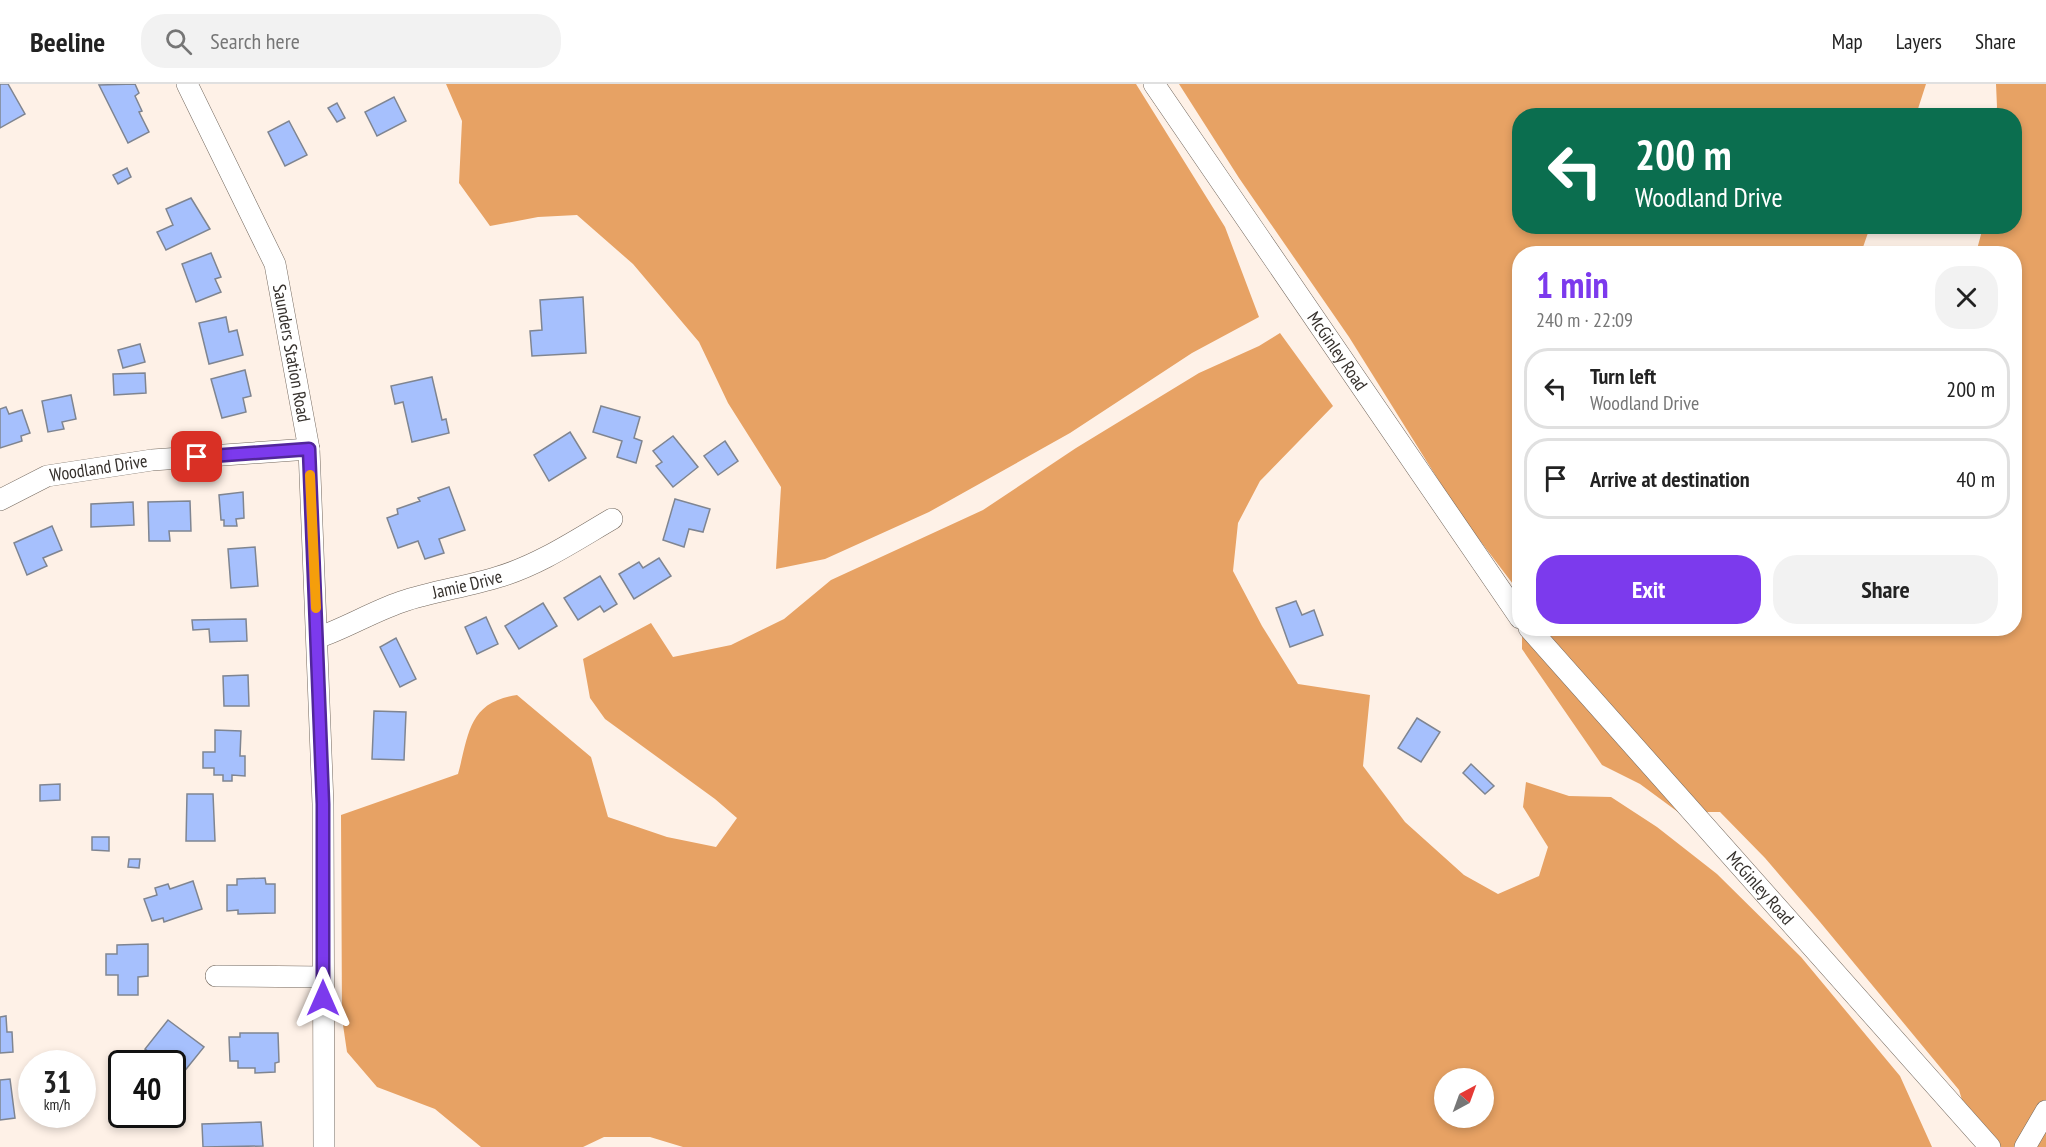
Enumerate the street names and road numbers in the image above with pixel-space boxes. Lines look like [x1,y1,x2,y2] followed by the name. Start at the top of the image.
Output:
[268,282,316,424] street label: Saunders Station Road
[1302,307,1373,395] street label: McGinley Road
[48,449,149,486] street label: Woodland Drive
[429,564,505,604] street label: Jamie Drive
[1722,846,1799,929] street label: McGinley Road

